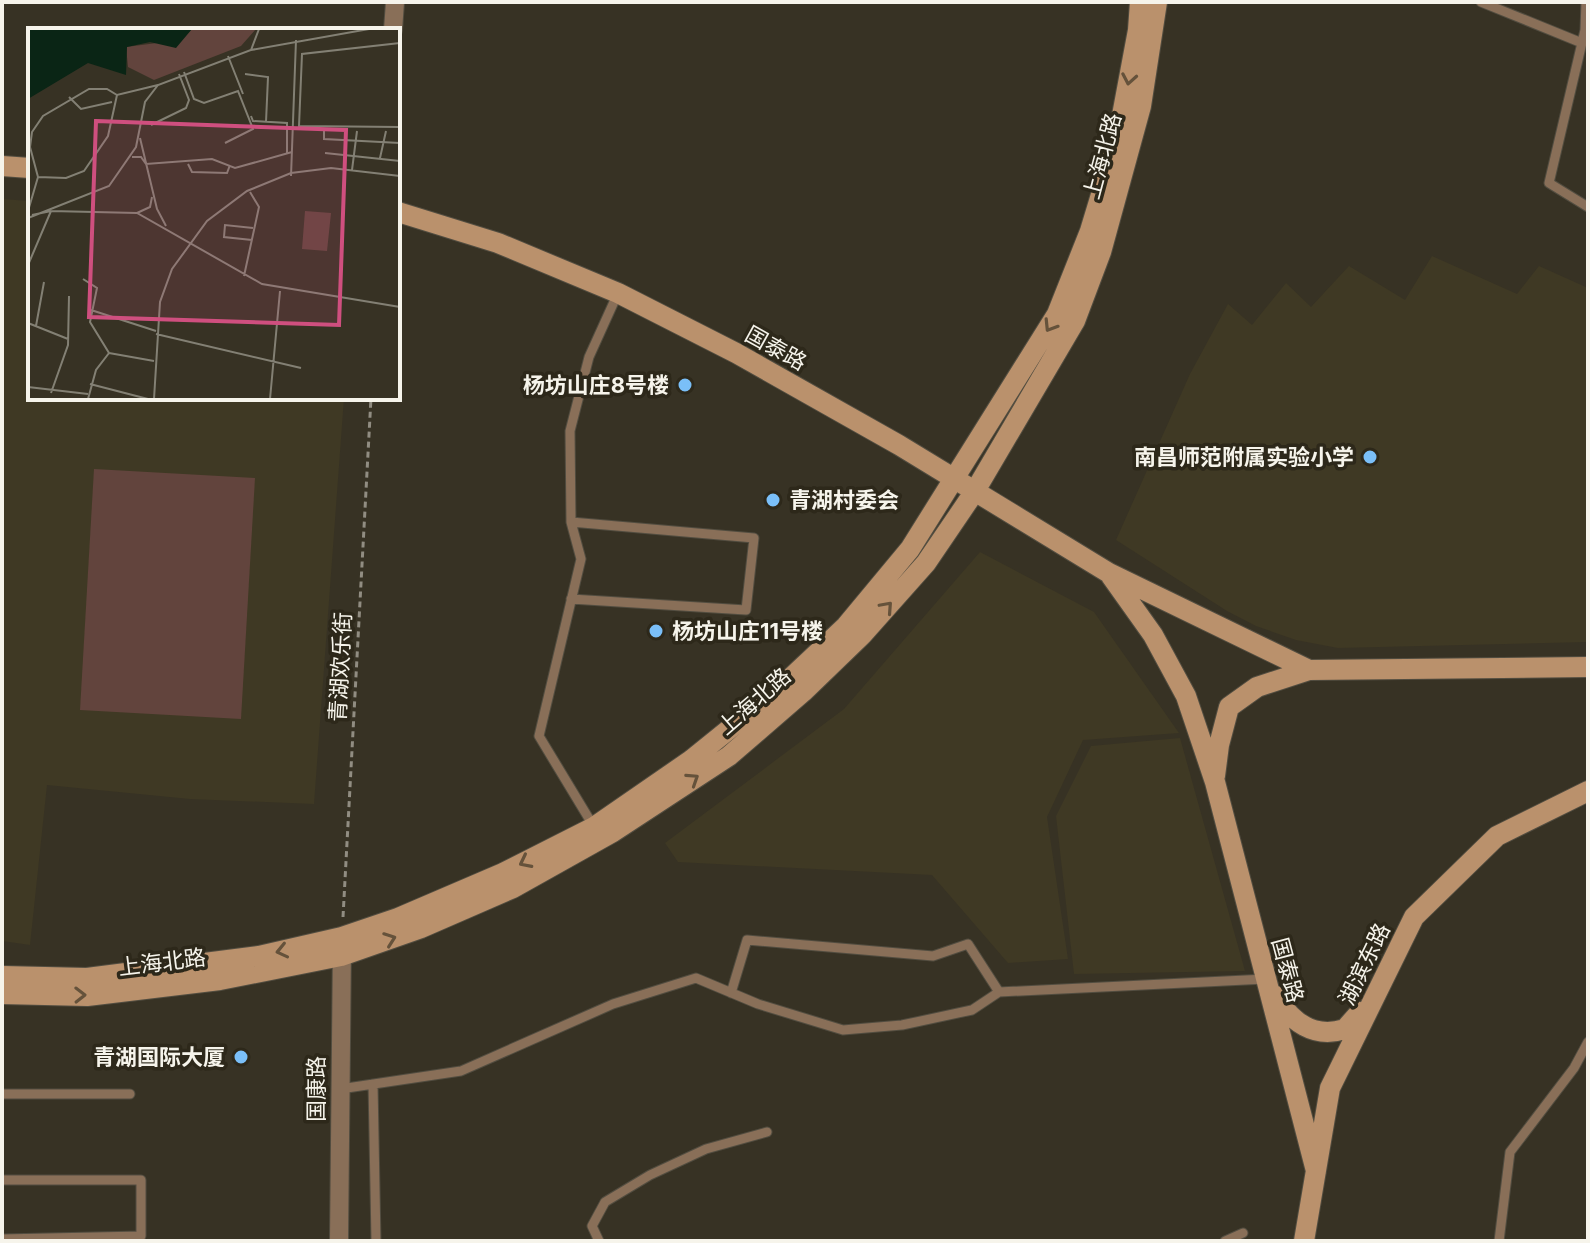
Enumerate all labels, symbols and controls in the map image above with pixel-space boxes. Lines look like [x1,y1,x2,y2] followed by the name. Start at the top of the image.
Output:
[28,28,400,400] inset map
[1121,72,1138,86] one-way arrow
[1078,110,1126,202] street label: 上海北路
[1045,317,1060,331] one-way arrow
[741,321,811,375] street label: 国泰路
[523,372,669,398] place label: 杨坊山庄8号楼
[676,376,694,394] marker: 杨坊山庄8号楼
[1134,444,1354,470] place label: 南昌师范附属实验小学
[1361,448,1379,466] marker: 南昌师范附属实验小学
[789,487,899,513] place label: 青湖村委会
[764,491,782,509] marker: 青湖村委会
[877,601,892,616] one-way arrow
[324,611,356,723] street label: 青湖欢乐街
[672,618,823,644] place label: 杨坊山庄11号楼
[647,622,665,640] marker: 杨坊山庄11号楼
[712,662,796,740] street label: 上海北路
[685,774,699,789] one-way arrow
[519,853,534,868] one-way arrow
[1333,919,1395,1009] street label: 湖滨东路
[382,932,396,949] one-way arrow
[1267,935,1309,1005] street label: 国泰路
[275,942,289,959] one-way arrow
[117,944,207,980] street label: 上海北路
[74,986,87,1004] one-way arrow
[93,1044,225,1070] place label: 青湖国际大厦
[232,1048,250,1066] marker: 青湖国际大厦
[303,1056,329,1122] street label: 国康路

